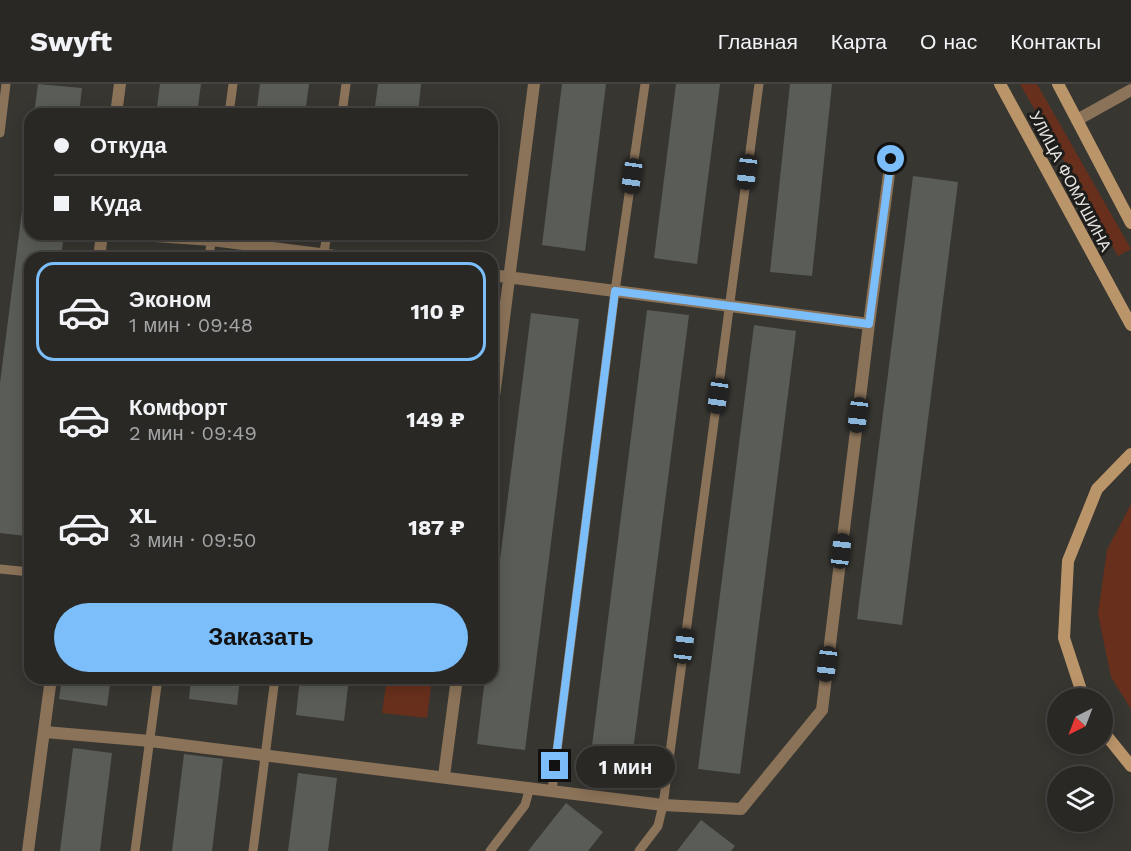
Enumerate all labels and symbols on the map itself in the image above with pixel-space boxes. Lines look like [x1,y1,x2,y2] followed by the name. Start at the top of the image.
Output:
[1026,108,1116,255] street label: УЛИЦА ФОМУШИНА
[877,145,904,172] route start
[736,153,758,191] car
[621,157,643,195] car
[707,377,729,415] car
[847,396,869,434] car
[830,532,852,570] car
[673,627,695,665] car
[816,645,838,683] car
[1047,688,1113,754] north arrow
[576,745,675,787] callout: 1 мин
[541,752,568,779] route end

